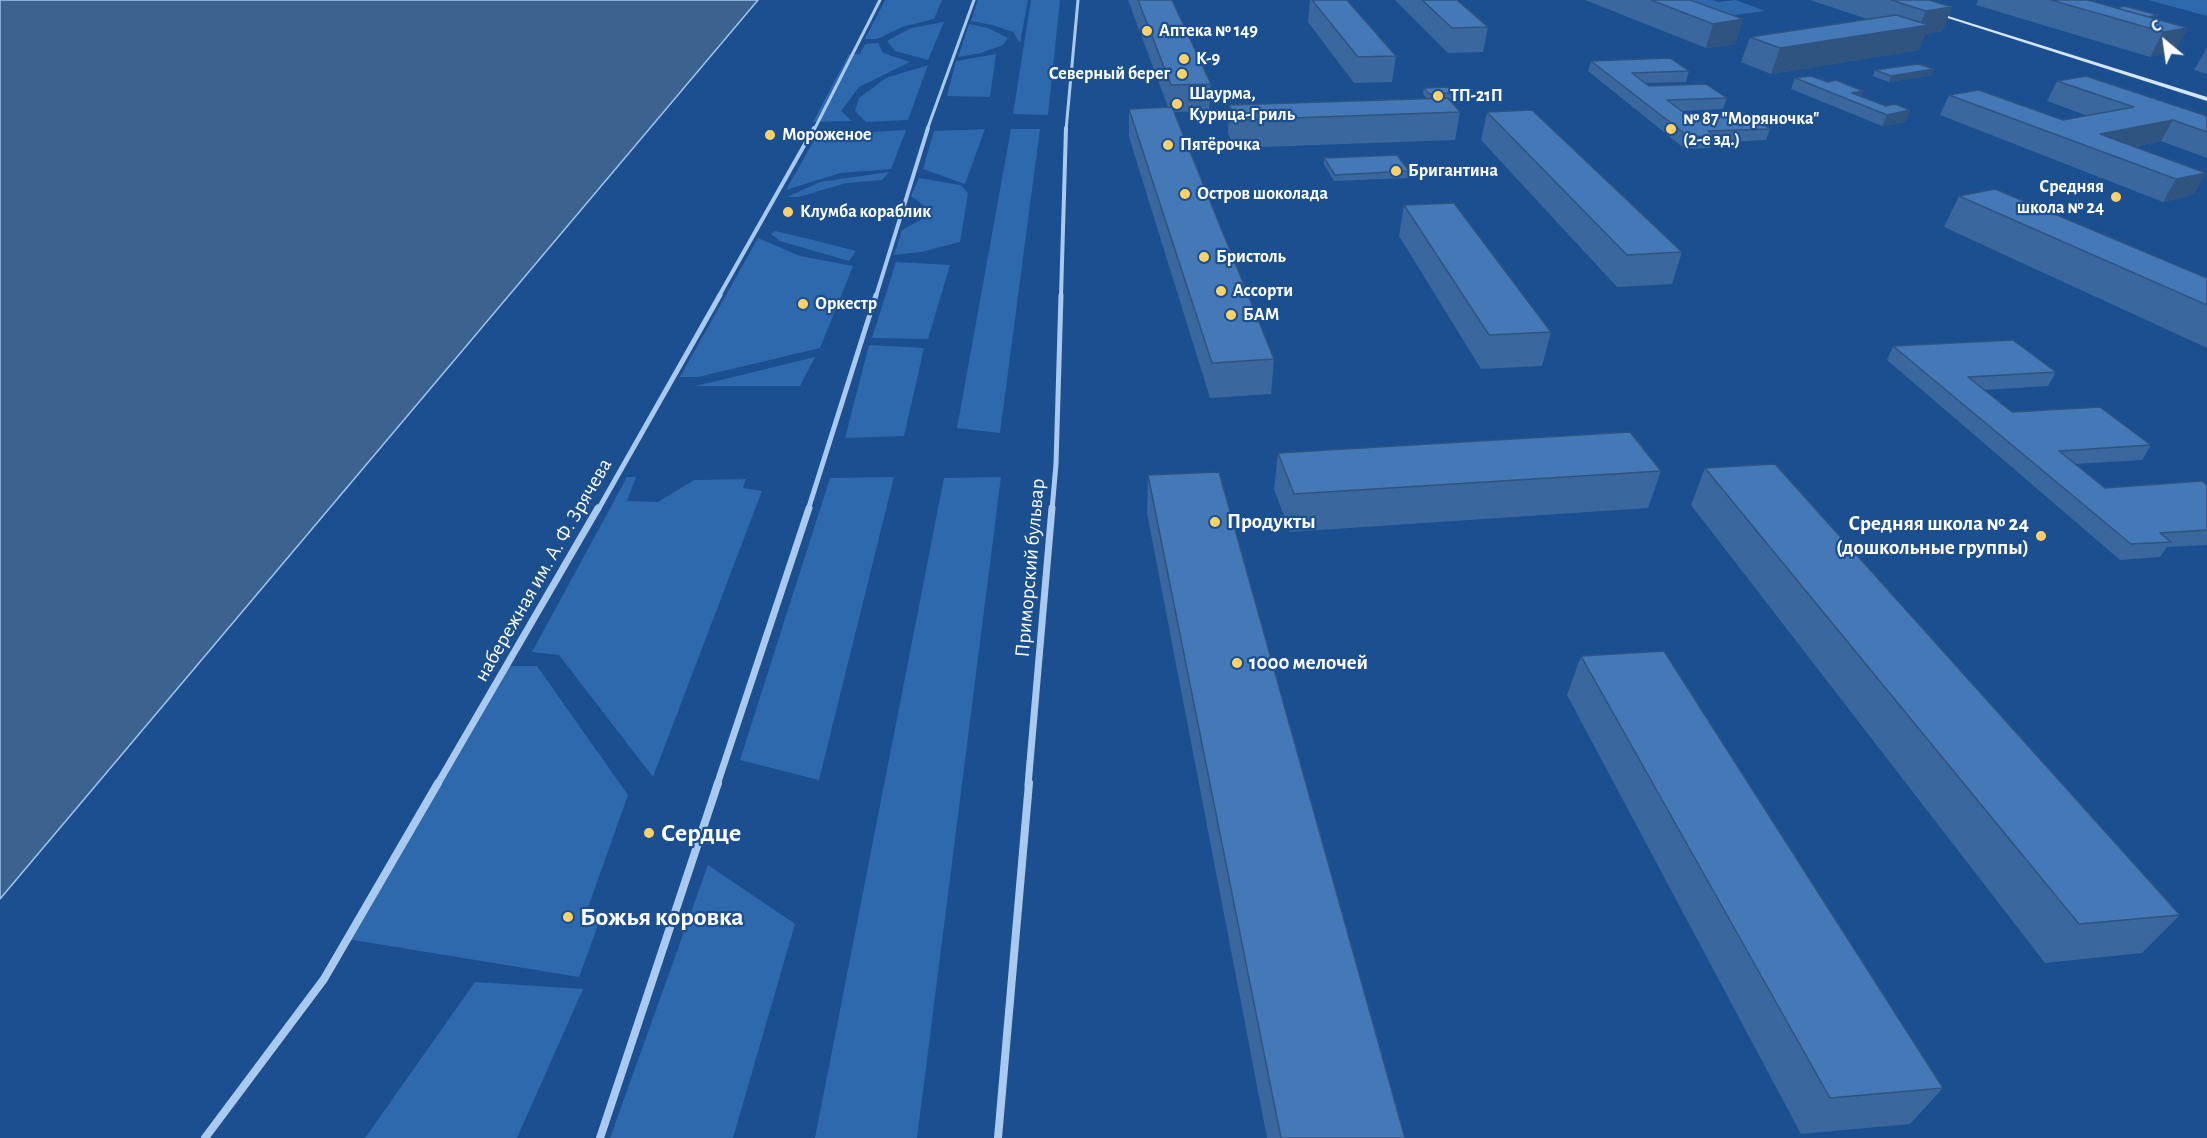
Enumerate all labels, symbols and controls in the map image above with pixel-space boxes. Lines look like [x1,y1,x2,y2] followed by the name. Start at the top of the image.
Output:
[2135,12,2195,72] north arrow
[2149,17,2164,35] text: С
[1159,20,1258,42] place label: Аптека № 149
[1140,24,1154,38] marker: Аптека № 149
[1196,48,1220,70] place label: К-9
[1177,52,1191,66] marker: К-9
[1049,63,1170,85] place label: Северный берег
[1175,67,1189,81] marker: Северный берег
[1189,83,1295,125] place label: Шаурма, Курица-Гриль
[1450,85,1503,107] place label: ТП-21П
[1431,89,1445,103] marker: ТП-21П
[1170,97,1184,111] marker: Шаурма, Курица-Гриль
[1683,108,1819,150] place label: № 87 "Моряночка" (2-е зд.)
[1664,122,1678,136] marker: № 87 "Моряночка" (2-е зд.)
[782,124,871,146] place label: Мороженое
[763,128,777,142] marker: Мороженое
[1180,134,1260,156] place label: Пятёрочка
[1161,138,1175,152] marker: Пятёрочка
[1408,160,1498,182] place label: Бригантина
[1389,164,1403,178] marker: Бригантина
[2017,176,2104,219] place label: Средняя школа № 24
[1197,183,1328,205] place label: Остров шоколада
[1178,187,1192,201] marker: Остров шоколада
[2109,190,2123,204] marker: Средняя школа № 24
[800,201,931,223] place label: Клумба кораблик
[781,205,795,219] marker: Клумба кораблик
[1216,246,1286,268] place label: Бристоль
[1197,250,1211,264] marker: Бристоль
[1233,280,1293,302] place label: Ассорти
[1214,284,1228,298] marker: Ассорти
[815,293,877,315] place label: Оркестр
[796,297,810,311] marker: Оркестр
[1243,304,1279,326] place label: БАМ
[1224,308,1238,322] marker: БАМ
[469,454,617,686] street label: набережная им. А. Ф. Зрячева
[1010,477,1050,659] street label: Приморский бульвар
[1227,509,1316,535] place label: Продукты
[1836,511,2029,561] place label: Средняя школа № 24 (дошкольные группы)
[1208,515,1222,529] marker: Продукты
[2034,529,2048,543] marker: Средняя школа № 24 (дошкольные группы)
[1249,650,1368,676] place label: 1000 мелочей
[1230,656,1244,670] marker: 1000 мелочей
[661,817,741,849] place label: Сердце
[642,826,656,840] marker: Сердце
[580,901,744,933] place label: Божья коровка
[561,910,575,924] marker: Божья коровка

